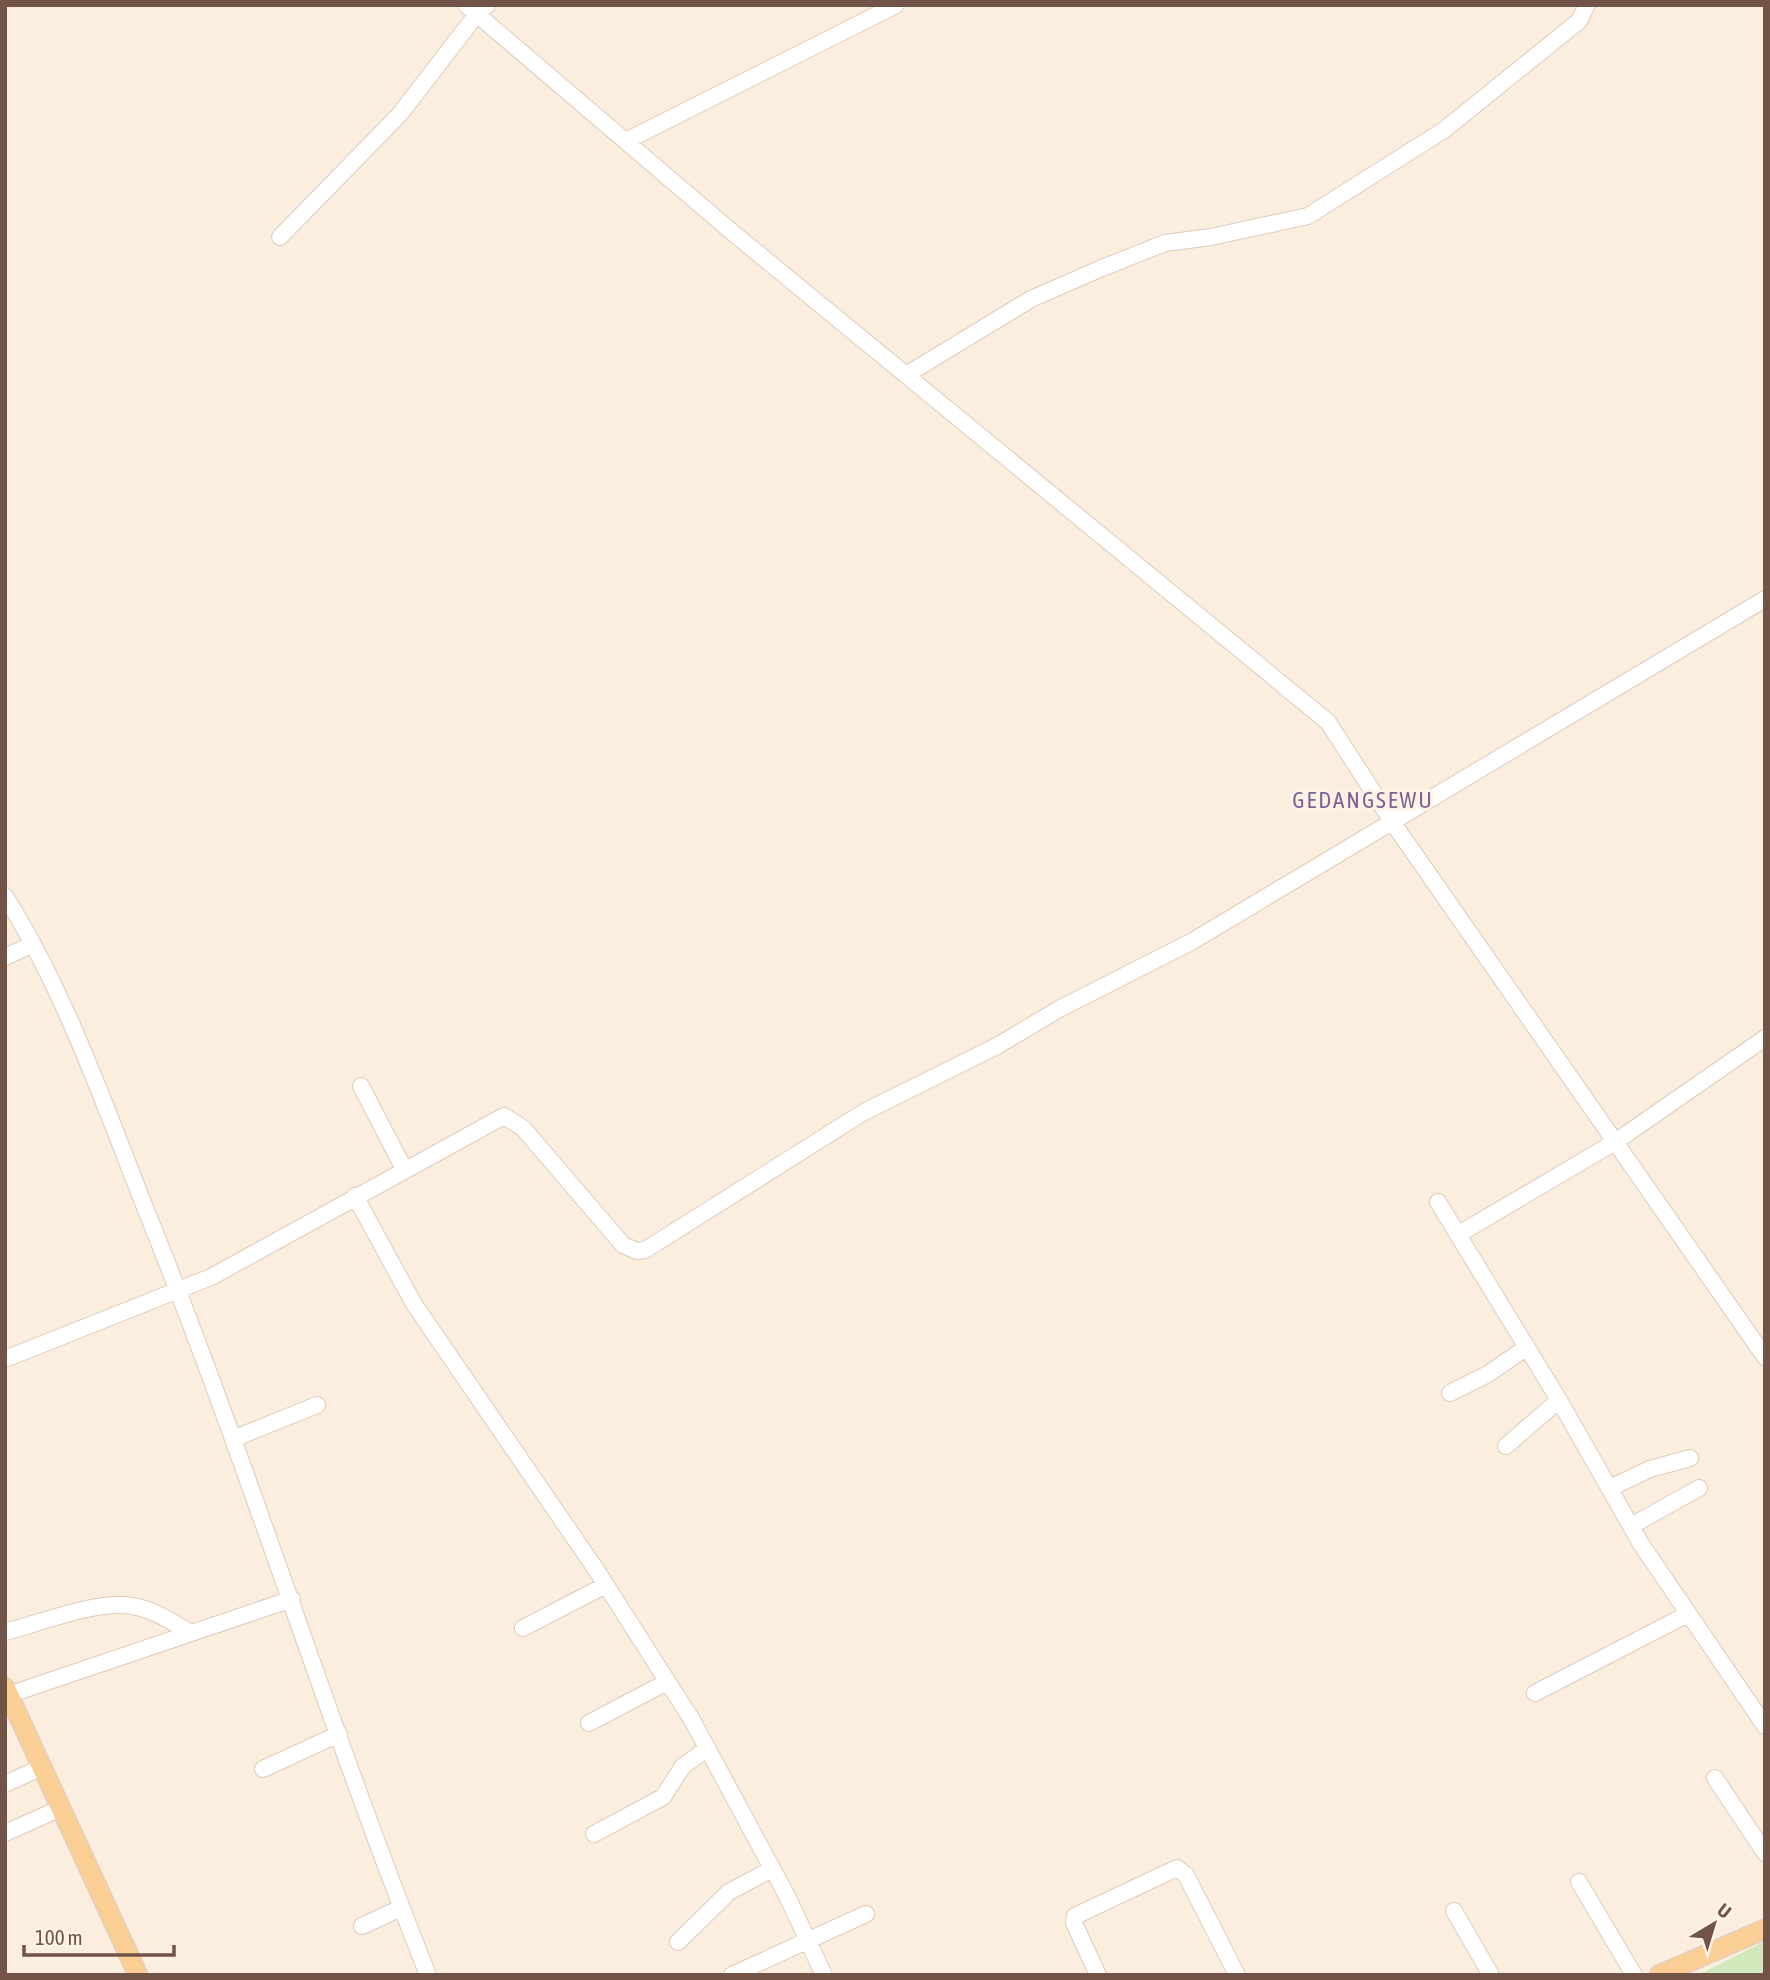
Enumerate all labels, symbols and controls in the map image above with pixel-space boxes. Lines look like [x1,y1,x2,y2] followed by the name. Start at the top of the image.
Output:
[1292,787,1434,813] district label: GEDANGSEWU
[1679,1889,1749,1959] north arrow
[1713,1898,1736,1923] text: U
[24,1913,175,1957] scale bar
[35,1925,83,1949] text: 100 m

